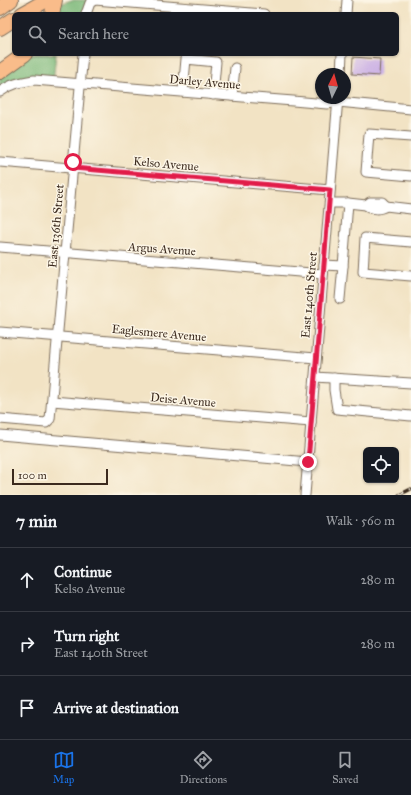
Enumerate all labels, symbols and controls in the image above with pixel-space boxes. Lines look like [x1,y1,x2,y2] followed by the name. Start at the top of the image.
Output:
[12,12,399,56] search box
[26,23,48,45] icon: search
[58,25,129,43] text: Search here
[315,68,351,104] north arrow
[169,72,241,92] street label: Darley Avenue
[64,153,82,171] route start
[133,154,199,174] street label: Kelso Avenue
[45,183,67,268] street label: East 136th Street
[127,240,196,259] street label: Argus Avenue
[298,251,320,339] street label: East 140th Street
[111,322,207,345] street label: Eaglesmere Avenue
[150,390,216,410] street label: Deise Avenue
[363,447,399,483] map controls
[363,447,399,483] button: locate
[299,453,317,471] route end
[12,467,108,486] scale bar
[18,469,47,482] text: 100 m
[16,511,57,532] text: 7 min
[326,513,395,529] text: Walk · 560 m
[54,563,112,581] text: Continue
[16,569,38,591] icon: ahead
[360,572,395,588] text: 280 m
[54,581,125,597] text: Kelso Avenue
[54,627,119,645] text: Turn right
[16,633,38,655] icon: right
[360,636,395,652] text: 280 m
[54,645,148,661] text: East 140th Street
[16,697,38,719] icon: arrive
[54,699,179,717] text: Arrive at destination
[53,749,75,786] tab: Map
[180,749,227,786] tab: Directions
[332,749,358,786] tab: Saved

